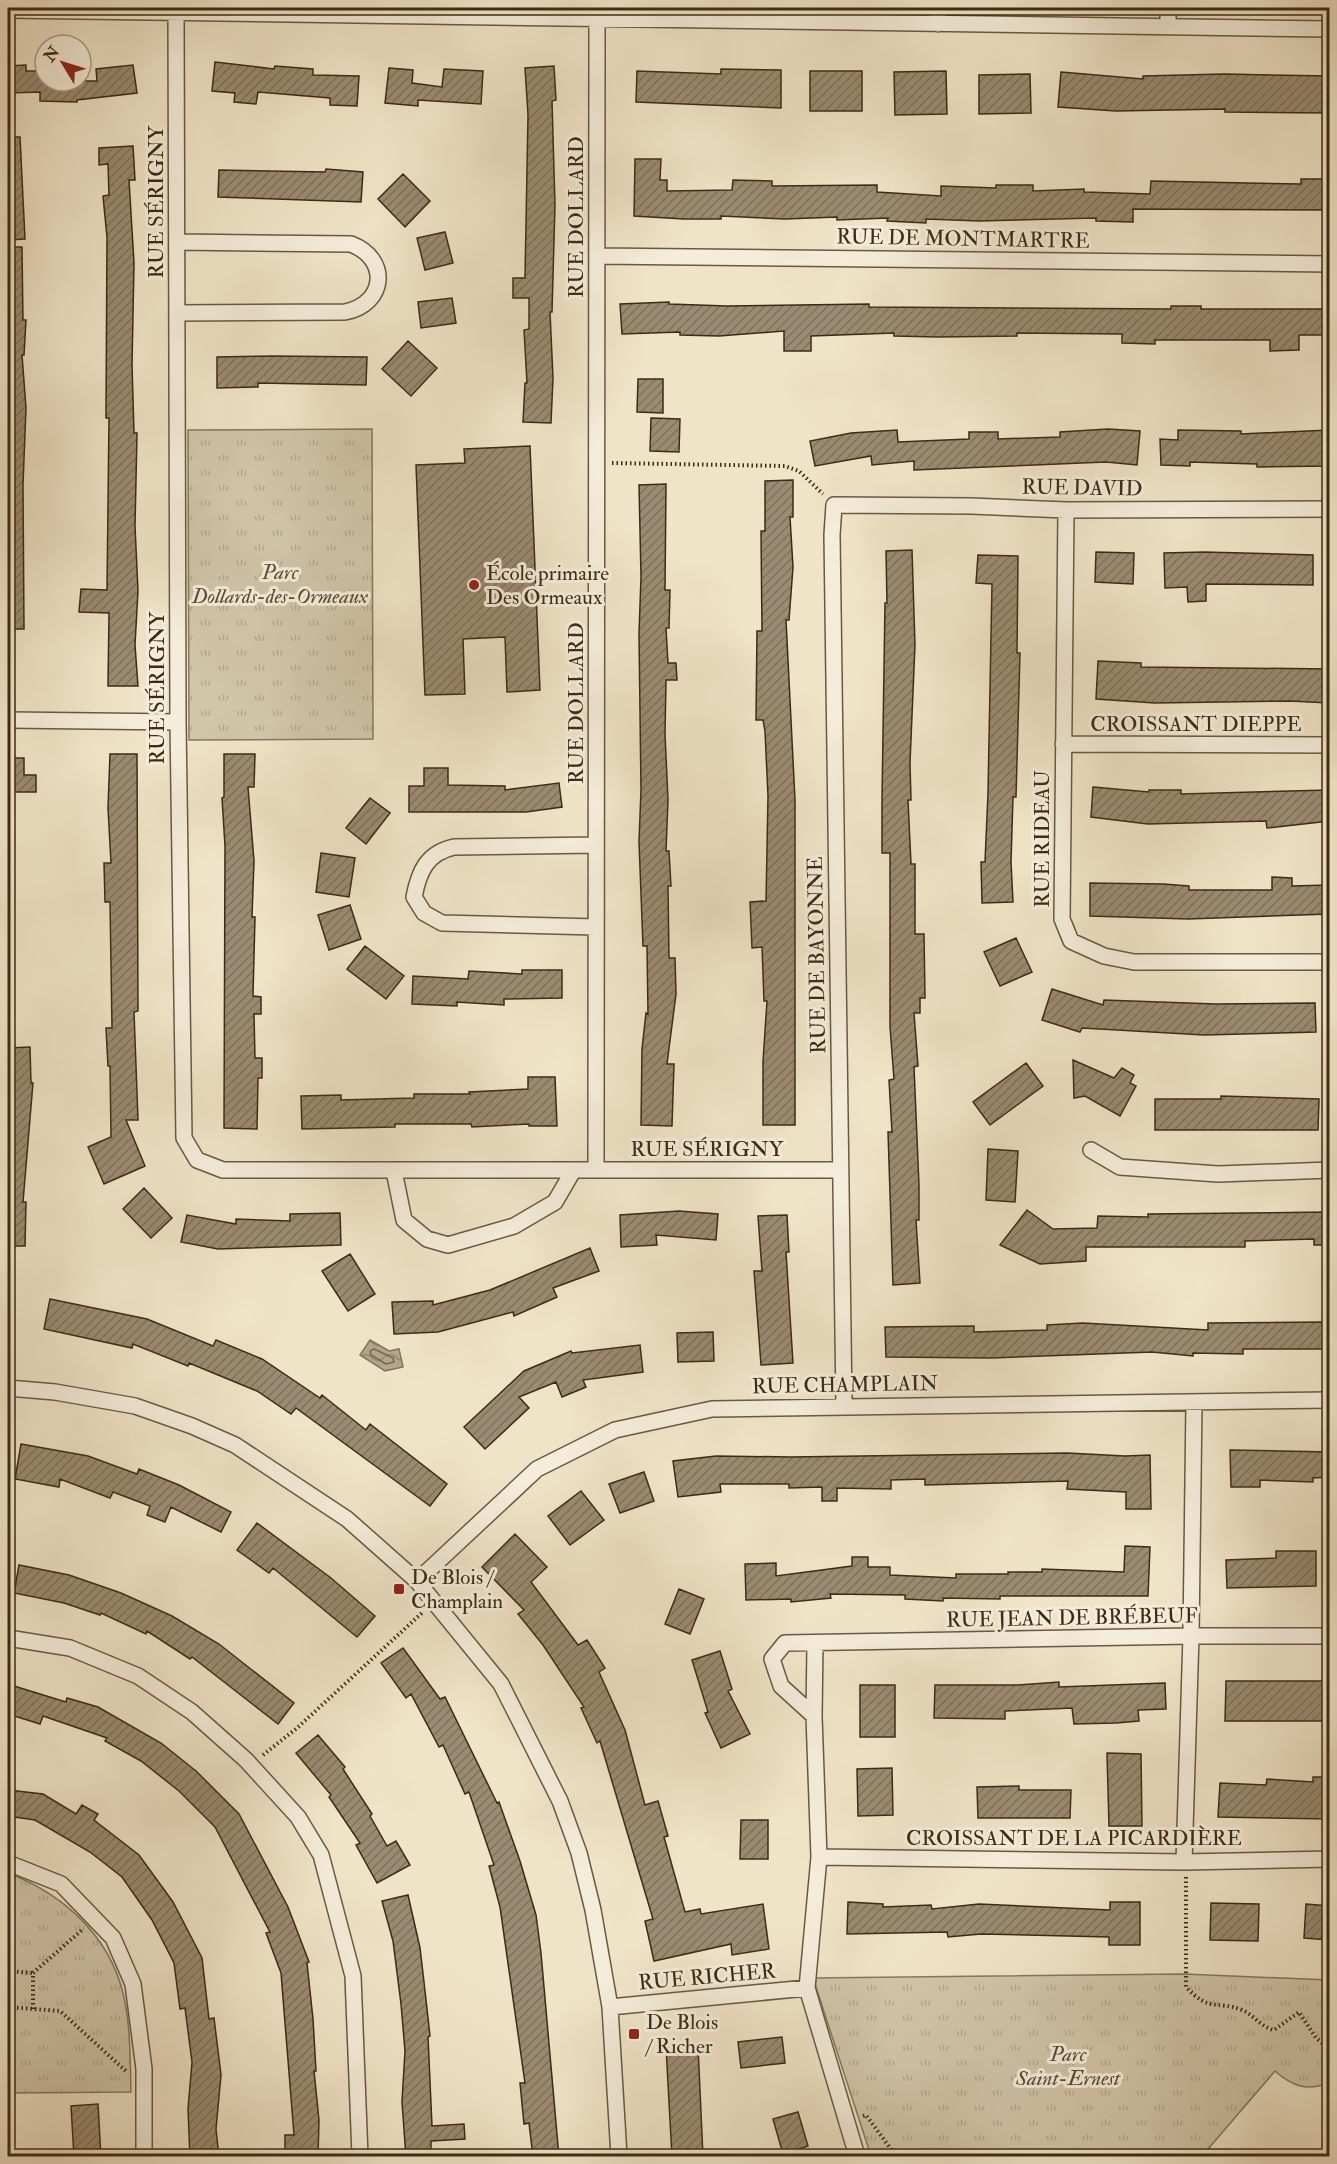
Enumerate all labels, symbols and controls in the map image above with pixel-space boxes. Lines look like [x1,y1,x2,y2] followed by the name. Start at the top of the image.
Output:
[33,33,93,93] north arrow
[39,42,65,67] text: N
[143,125,170,279] street label: RUE SÉRIGNY
[563,136,590,298] street label: RUE DOLLARD
[836,223,1090,255] street label: RUE DE MONTMARTRE
[1021,473,1143,503] street label: RUE DAVID
[191,559,368,610] park label: Parc Dollards-des-Ormeaux
[486,560,609,611] place label: École primaire Des Ormeaux
[467,578,481,592] marker: École primaire Des Ormeaux
[144,611,171,765] street label: RUE SÉRIGNY
[563,622,590,784] street label: RUE DOLLARD
[1090,711,1302,738] street label: CROISSANT DIEPPE
[1029,770,1056,908] street label: RUE RIDEAU
[802,856,832,1054] street label: RUE DE BAYONNE
[630,1136,784,1163] street label: RUE SÉRIGNY
[752,1370,939,1400] street label: RUE CHAMPLAIN
[411,1564,503,1615] place label: De Blois / Champlain
[392,1582,406,1596] marker: De Blois / Champlain
[946,1602,1198,1634] street label: RUE JEAN DE BRÉBEUF
[906,1825,1242,1852] street label: CROISSANT DE LA PICARDIÈRE
[637,1957,778,1996] street label: RUE RICHER
[644,2009,718,2060] place label: De Blois / Richer
[627,2027,641,2041] marker: De Blois / Richer
[1015,2041,1121,2092] park label: Parc Saint-Ernest

